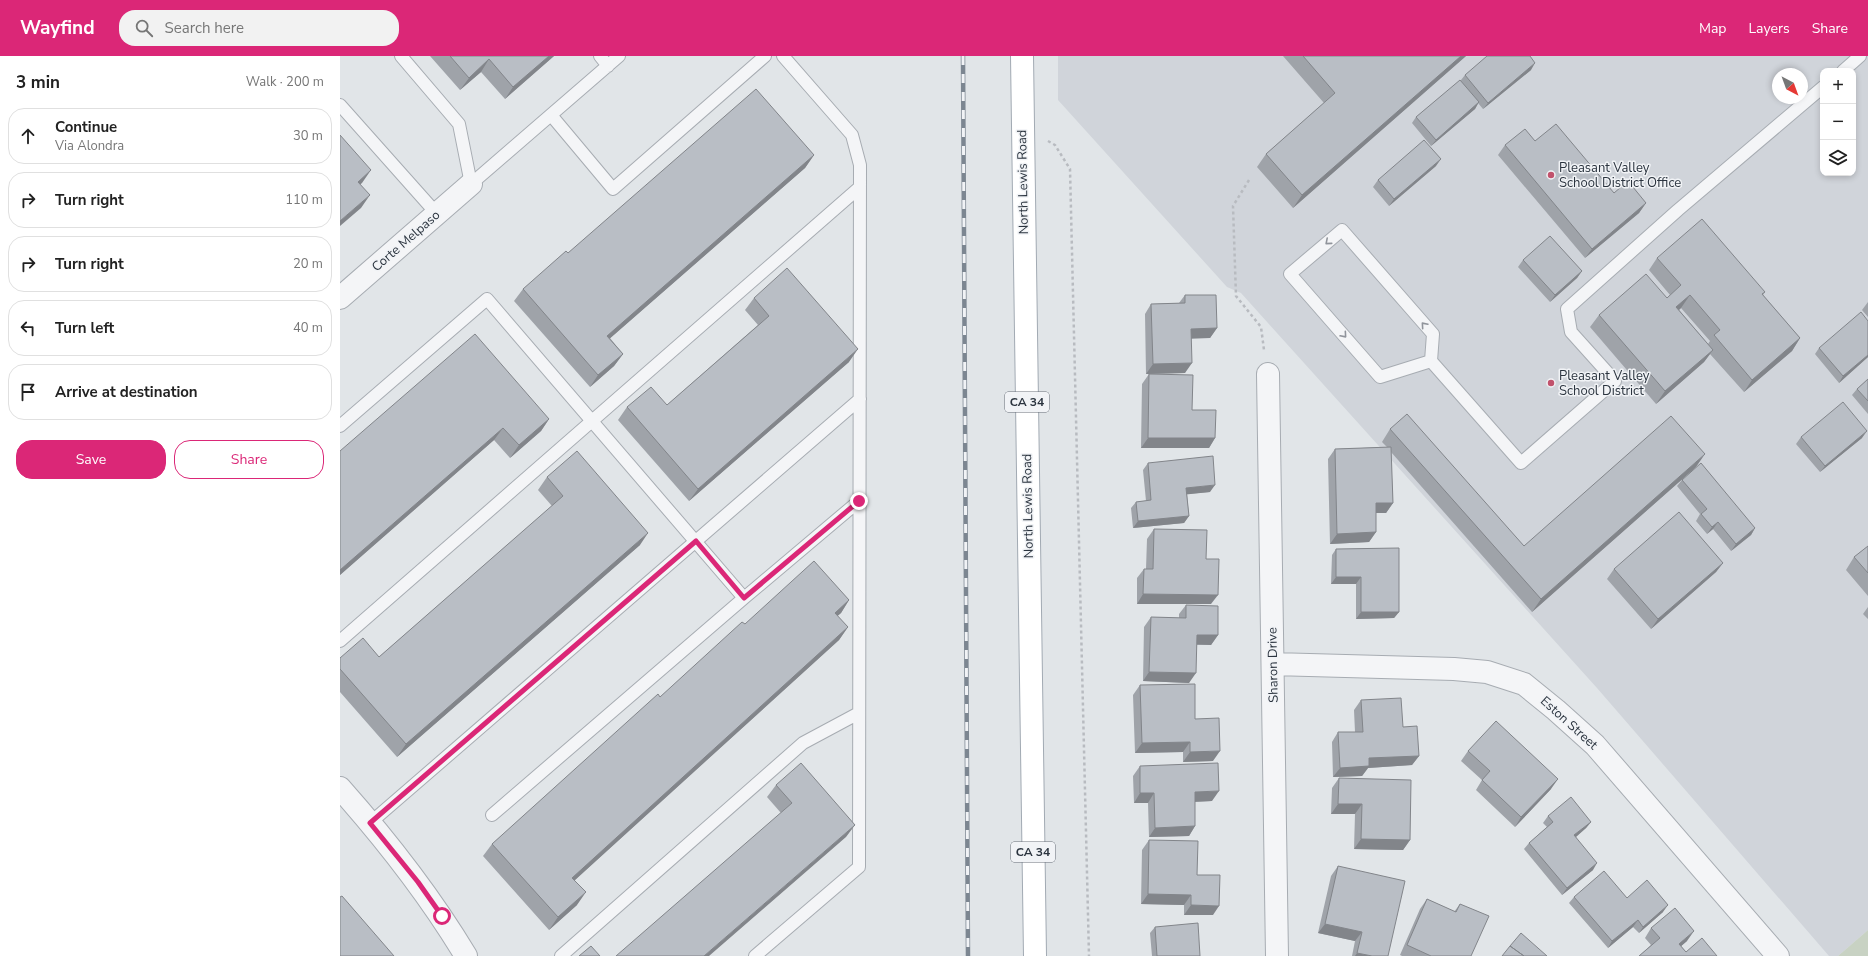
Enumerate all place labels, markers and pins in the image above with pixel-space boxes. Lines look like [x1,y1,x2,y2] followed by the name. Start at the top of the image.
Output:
[1559,159,1681,192] place label: Pleasant Valley School District Office
[1546,170,1556,180] marker: Pleasant Valley School District Office
[1559,367,1650,400] place label: Pleasant Valley School District
[1546,378,1556,388] marker: Pleasant Valley School District

